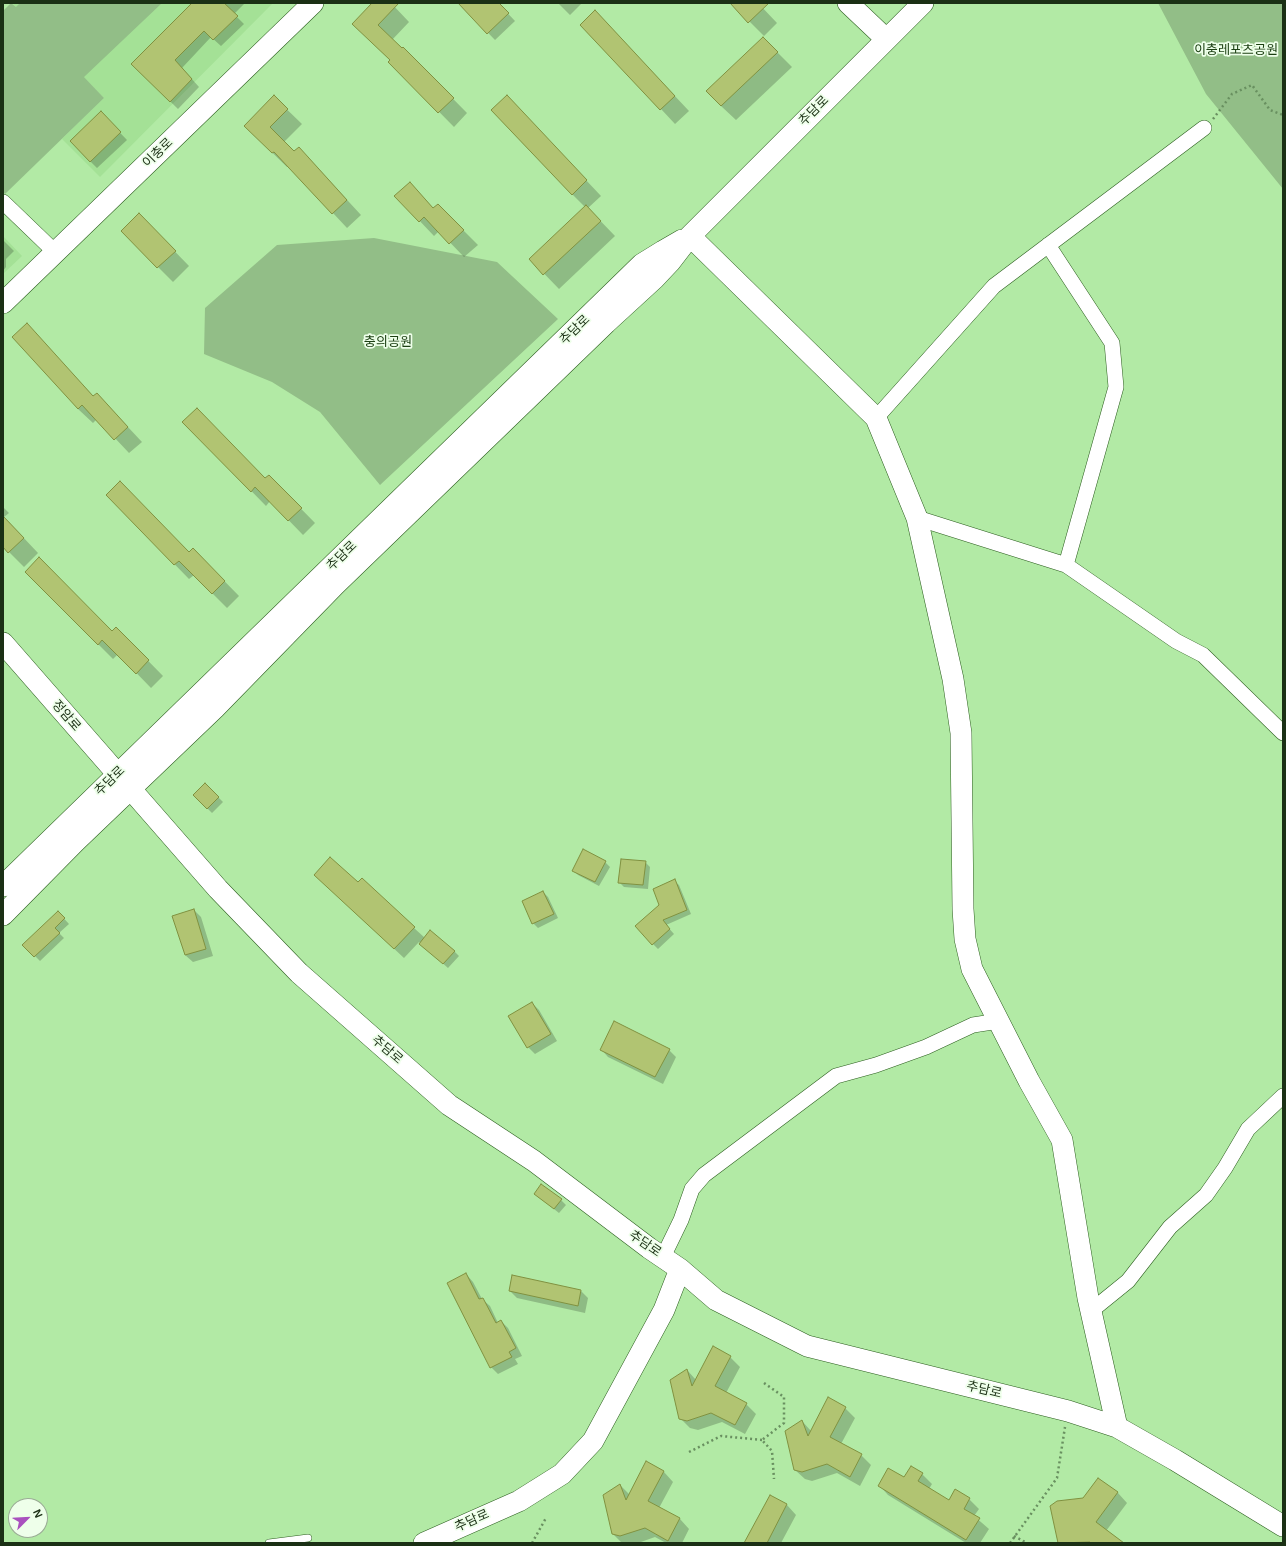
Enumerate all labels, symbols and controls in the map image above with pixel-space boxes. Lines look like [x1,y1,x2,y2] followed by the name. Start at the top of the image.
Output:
[1194,42,1278,58] park label: 이충레포츠공원
[796,93,832,129] street label: 추담로
[140,135,176,171] street label: 이충로
[557,312,593,348] street label: 추담로
[364,334,412,350] park label: 충의공원
[324,538,360,574] street label: 추담로
[48,697,84,735] street label: 정암로
[92,763,128,799] street label: 추담로
[368,1032,406,1068] street label: 추담로
[626,1227,664,1261] street label: 추담로
[965,1378,1003,1402] street label: 추담로
[8,1498,48,1538] north arrow
[31,1507,45,1520] text: N
[452,1507,492,1535] street label: 추담로

